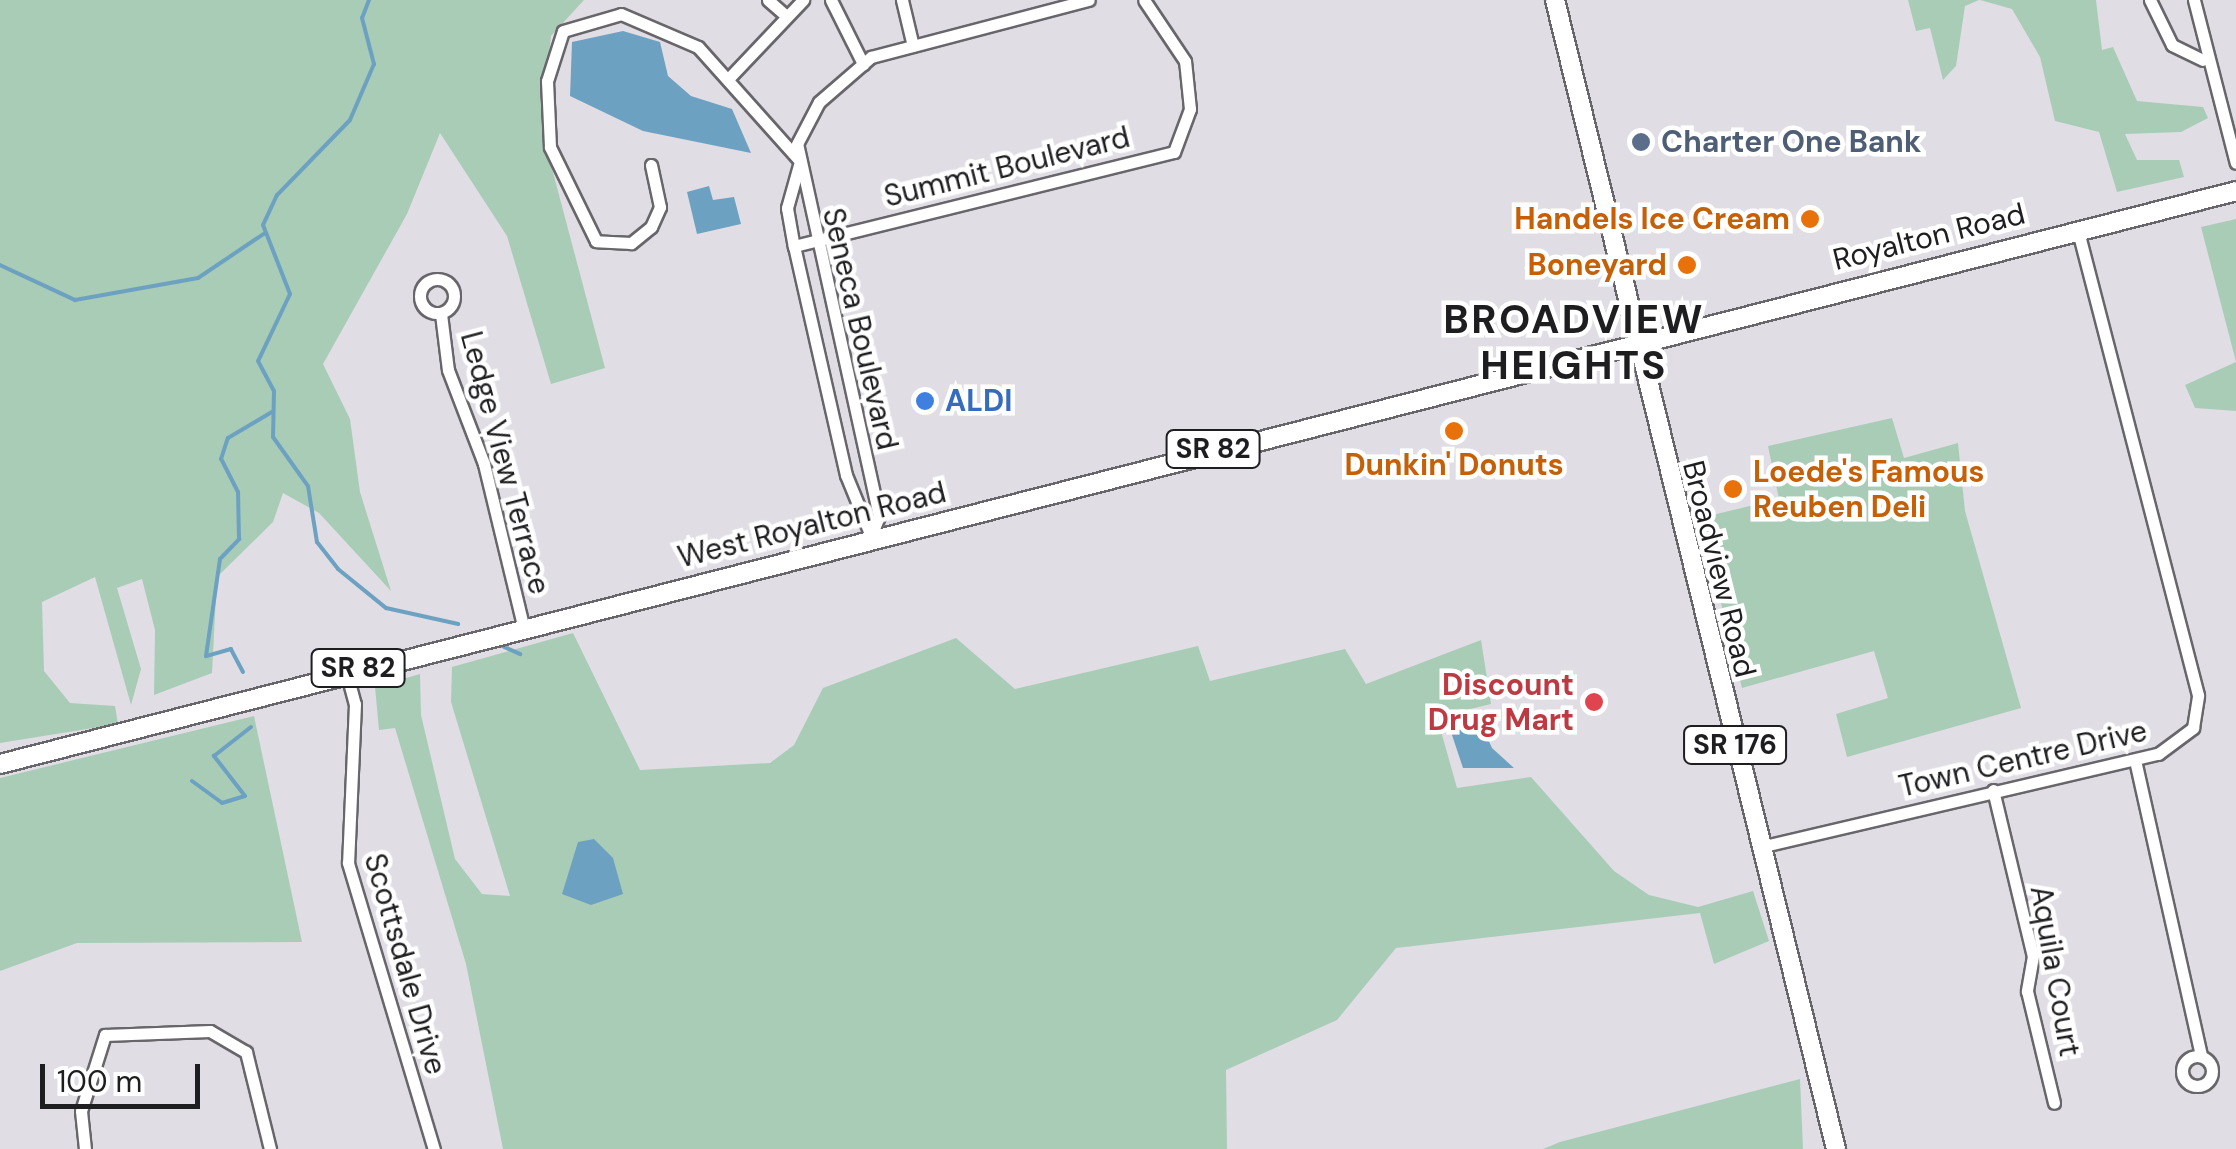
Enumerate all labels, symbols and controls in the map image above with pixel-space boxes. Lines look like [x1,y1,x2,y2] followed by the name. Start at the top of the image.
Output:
[880,119,1134,215] street label: Summit Boulevard
[1661,124,1921,160] place label: Charter One Bank
[1630,131,1652,153] marker: Charter One Bank
[1829,196,2029,278] street label: Royalton Road
[1514,201,1790,237] place label: Handels Ice Cream
[815,205,905,453] street label: Seneca Boulevard
[1799,208,1821,230] marker: Handels Ice Cream
[1528,247,1667,283] place label: Boneyard
[1676,254,1698,276] marker: Boneyard
[1443,295,1705,389] district label: BROADVIEW HEIGHTS
[453,328,557,598] street label: Ledge View Terrace
[945,383,1012,419] place label: ALDI
[914,390,936,412] marker: ALDI
[1443,420,1465,442] marker: Dunkin' Donuts
[1166,426,1260,472] road number: SR 82
[1344,447,1564,483] place label: Dunkin' Donuts
[1753,454,1984,524] place label: Loede's Famous Reuben Deli
[1675,457,1763,681] street label: Broadview Road
[674,474,950,576] street label: West Royalton Road
[1722,478,1744,500] marker: Loede's Famous Reuben Deli
[310,645,406,691] road number: SR 82
[1428,667,1574,738] place label: Discount Drug Mart
[1583,691,1605,713] marker: Discount Drug Mart
[1895,713,2151,805] street label: Town Centre Drive
[1682,722,1788,768] road number: SR 176
[356,849,454,1079] street label: Scottsdale Drive
[2022,883,2088,1059] street label: Aquila Court
[45,1044,205,1106] scale bar
[57,1062,142,1101] text: 100 m

